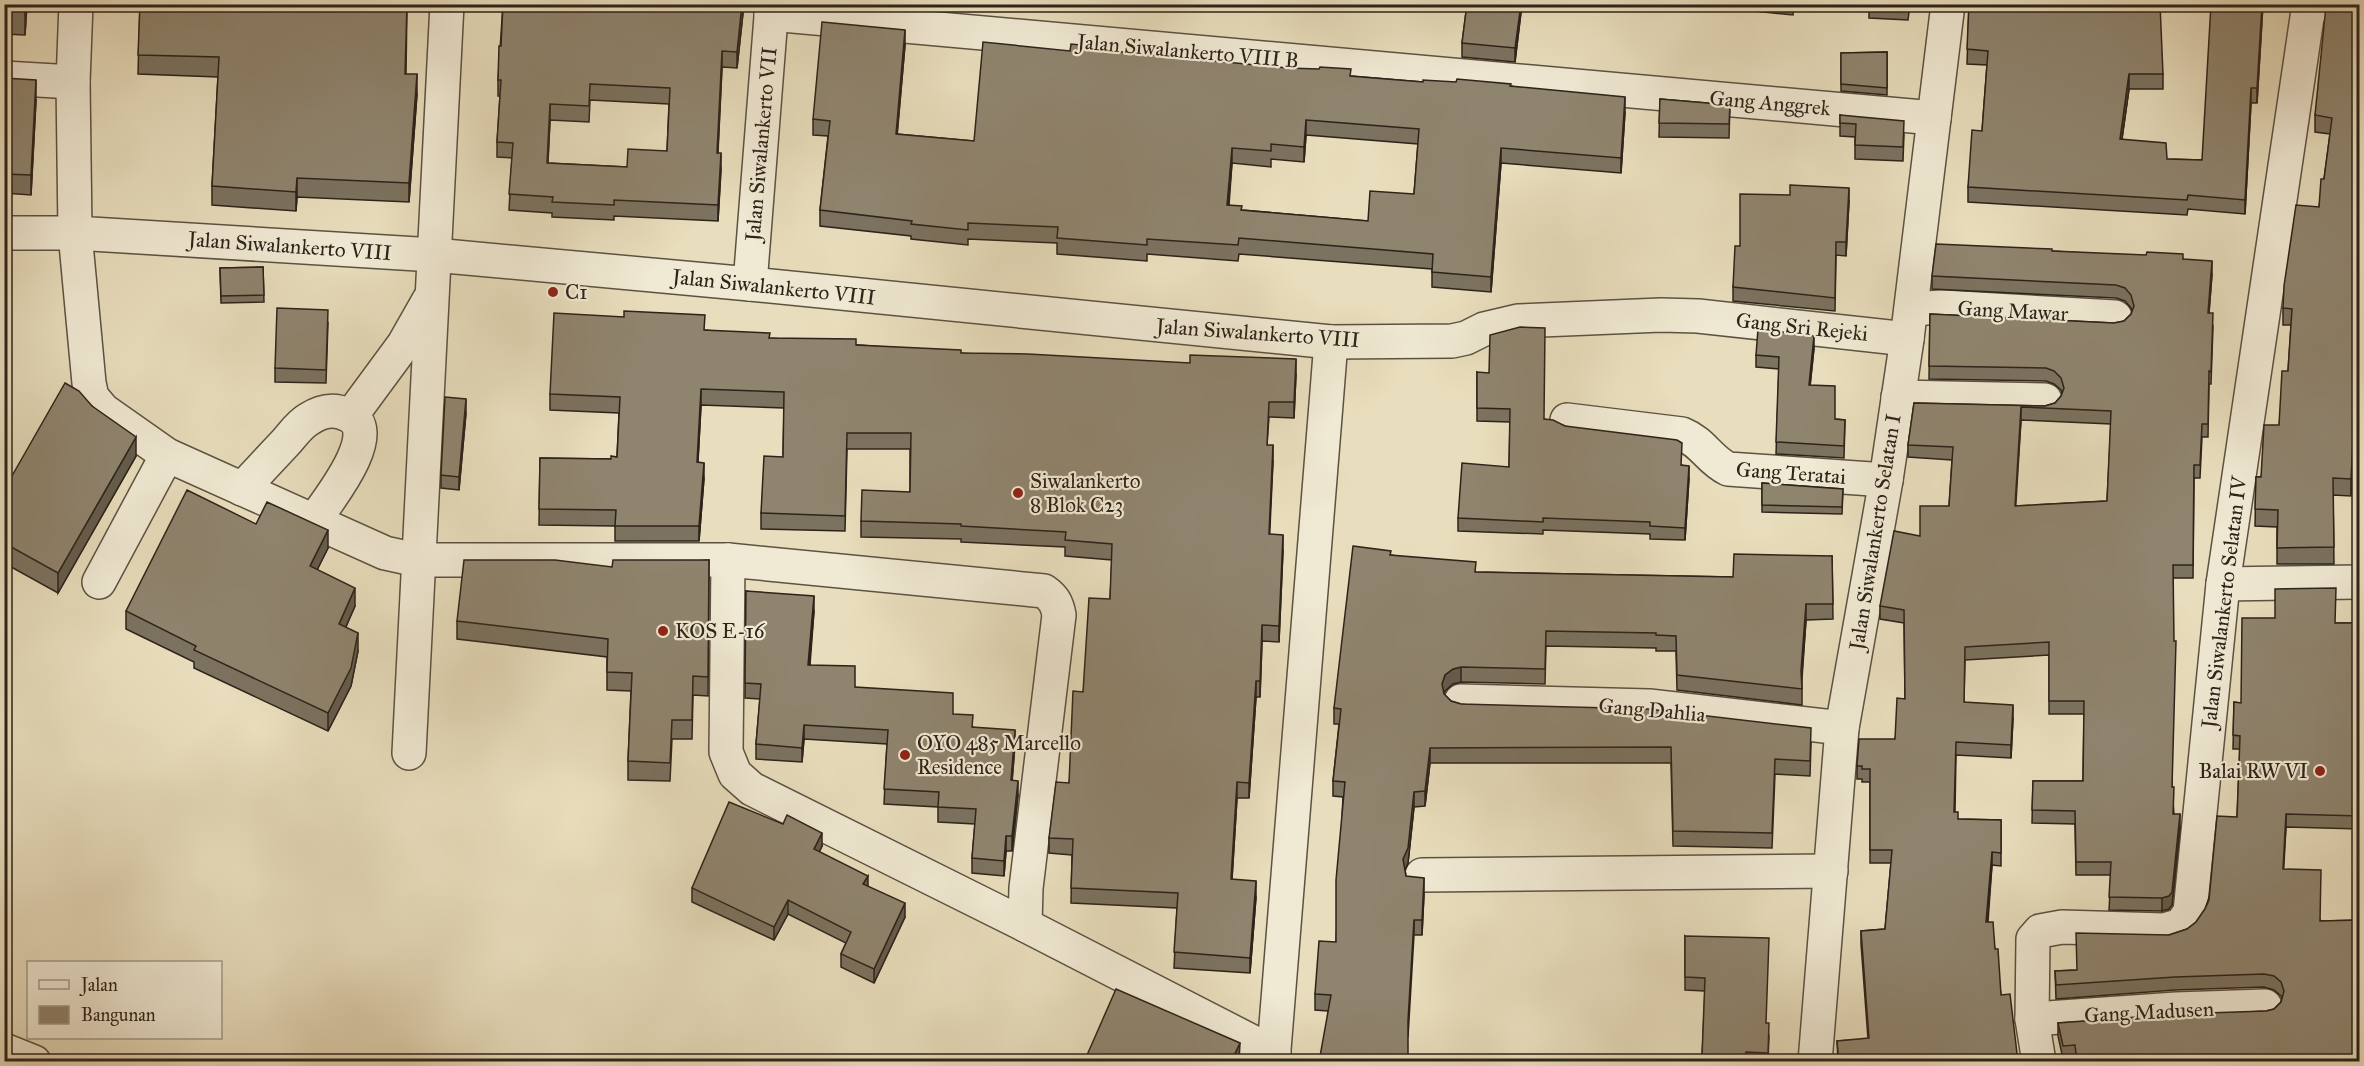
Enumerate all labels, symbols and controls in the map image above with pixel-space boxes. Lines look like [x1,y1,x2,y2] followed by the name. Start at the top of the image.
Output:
[1074,28,1300,74] street label: Jalan Siwalankerto VIII B
[739,46,782,244] street label: Jalan Siwalankerto VII
[1709,85,1832,121] street label: Gang Anggrek
[185,226,393,266] street label: Jalan Siwalankerto VIII
[669,263,877,311] street label: Jalan Siwalankerto VIII
[565,279,588,305] place label: C1
[546,285,560,299] marker: C1
[1957,295,2069,327] street label: Gang Mawar
[1735,307,1870,347] street label: Gang Sri Rejeki
[1153,313,1361,353] street label: Jalan Siwalankerto VIII
[1843,412,1907,654] street label: Jalan Siwalankerto Selatan I
[1735,456,1847,490] street label: Gang Teratai
[1030,468,1141,518] place label: Siwalankerto 8 Blok C23
[2195,473,2253,731] street label: Jalan Siwalankerto Selatan IV
[1011,486,1025,500] marker: Siwalankerto 8 Blok C23
[675,618,766,644] place label: KOS E-16
[656,624,670,638] marker: KOS E-16
[1597,692,1707,728] street label: Gang Dahlia
[917,730,1081,780] place label: OYO 485 Marcello Residence
[898,748,912,762] marker: OYO 485 Marcello Residence
[2198,758,2308,784] place label: Balai RW VI
[2313,764,2327,778] marker: Balai RW VI
[27,961,222,1039] legend
[79,974,118,997] text: Jalan
[2083,996,2215,1028] street label: Gang Madusen
[81,1004,156,1027] text: Bangunan

